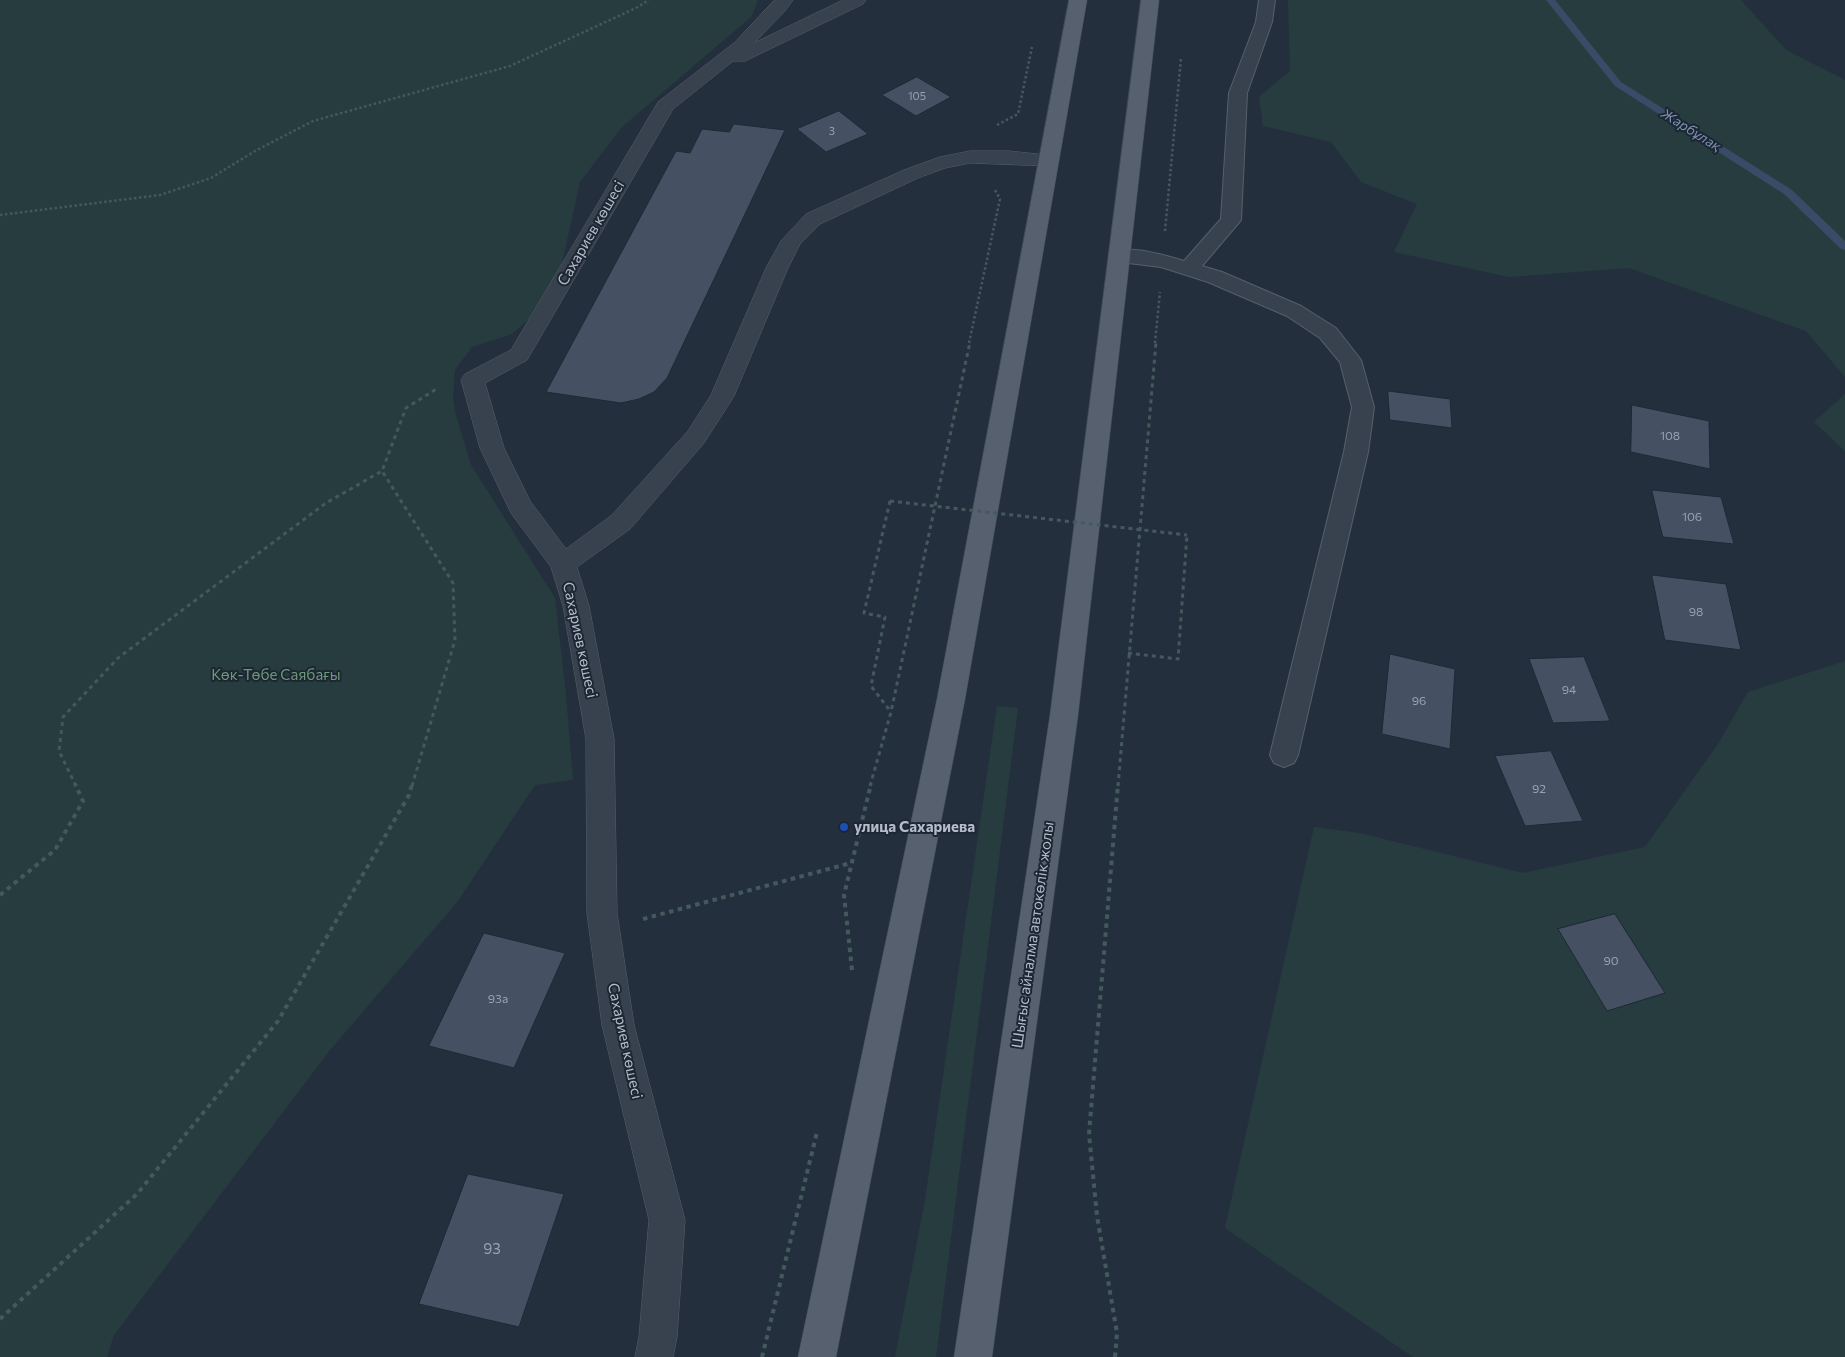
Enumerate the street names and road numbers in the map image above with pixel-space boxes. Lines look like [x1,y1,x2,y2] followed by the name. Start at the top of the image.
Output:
[554,177,628,289] street label: Сахариев көшесі
[559,580,601,700] street label: Сахариев көшесі
[1008,821,1058,1049] street label: Шығыс айналма автокөлік жолы
[604,981,646,1101] street label: Сахариев көшесі

